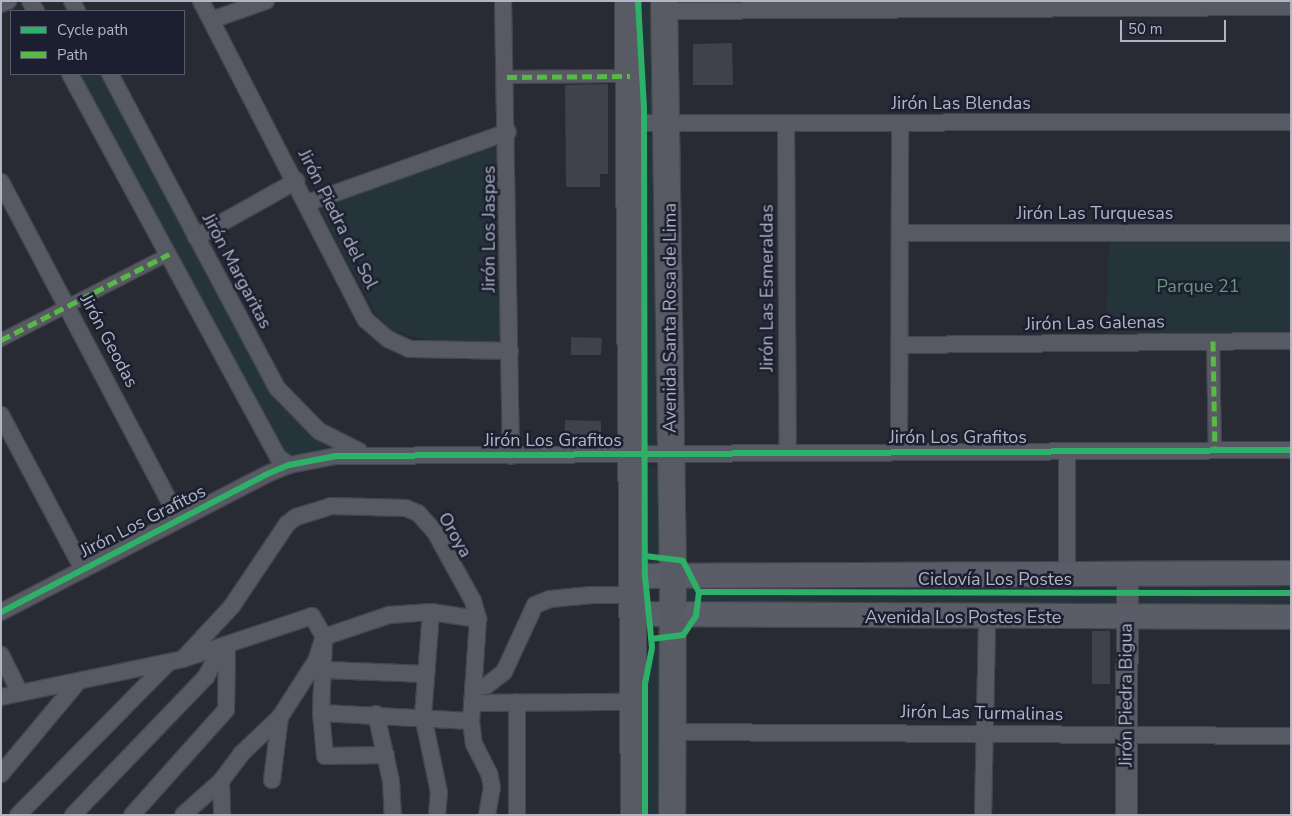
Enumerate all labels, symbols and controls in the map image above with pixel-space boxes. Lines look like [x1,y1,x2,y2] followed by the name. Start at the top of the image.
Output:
[10,10,185,75] legend
[1122,10,1228,42] scale bar
[1128,19,1163,39] text: 50 m
[57,20,128,40] text: Cycle path
[57,45,88,65] text: Path
[891,92,1031,114] street label: Jirón Las Blendas
[293,146,383,292] street label: Jirón Piedra del Sol
[478,166,500,292] street label: Jirón Los Jaspes
[1017,202,1173,224] street label: Jirón Las Turquesas
[659,203,681,433] street label: Avenida Santa Rosa de Lima
[756,204,778,372] street label: Jirón Las Esmeraldas
[197,210,277,332] street label: Jirón Margaritas
[1156,275,1240,297] park label: Parque 21
[75,291,143,391] street label: Jirón Geodas
[1025,311,1165,335] street label: Jirón Las Galenas
[889,426,1027,448] street label: Jirón Los Grafitos
[484,429,622,451] street label: Jirón Los Grafitos
[77,480,209,562] street label: Jirón Los Grafitos
[433,509,477,561] street label: Oroya
[918,568,1072,590] street label: Ciclovía Los Postes
[865,606,1061,628] street label: Avenida Los Postes Este
[1115,623,1137,767] street label: Jirón Piedra Bigua
[900,701,1064,725] street label: Jirón Las Turmalinas

